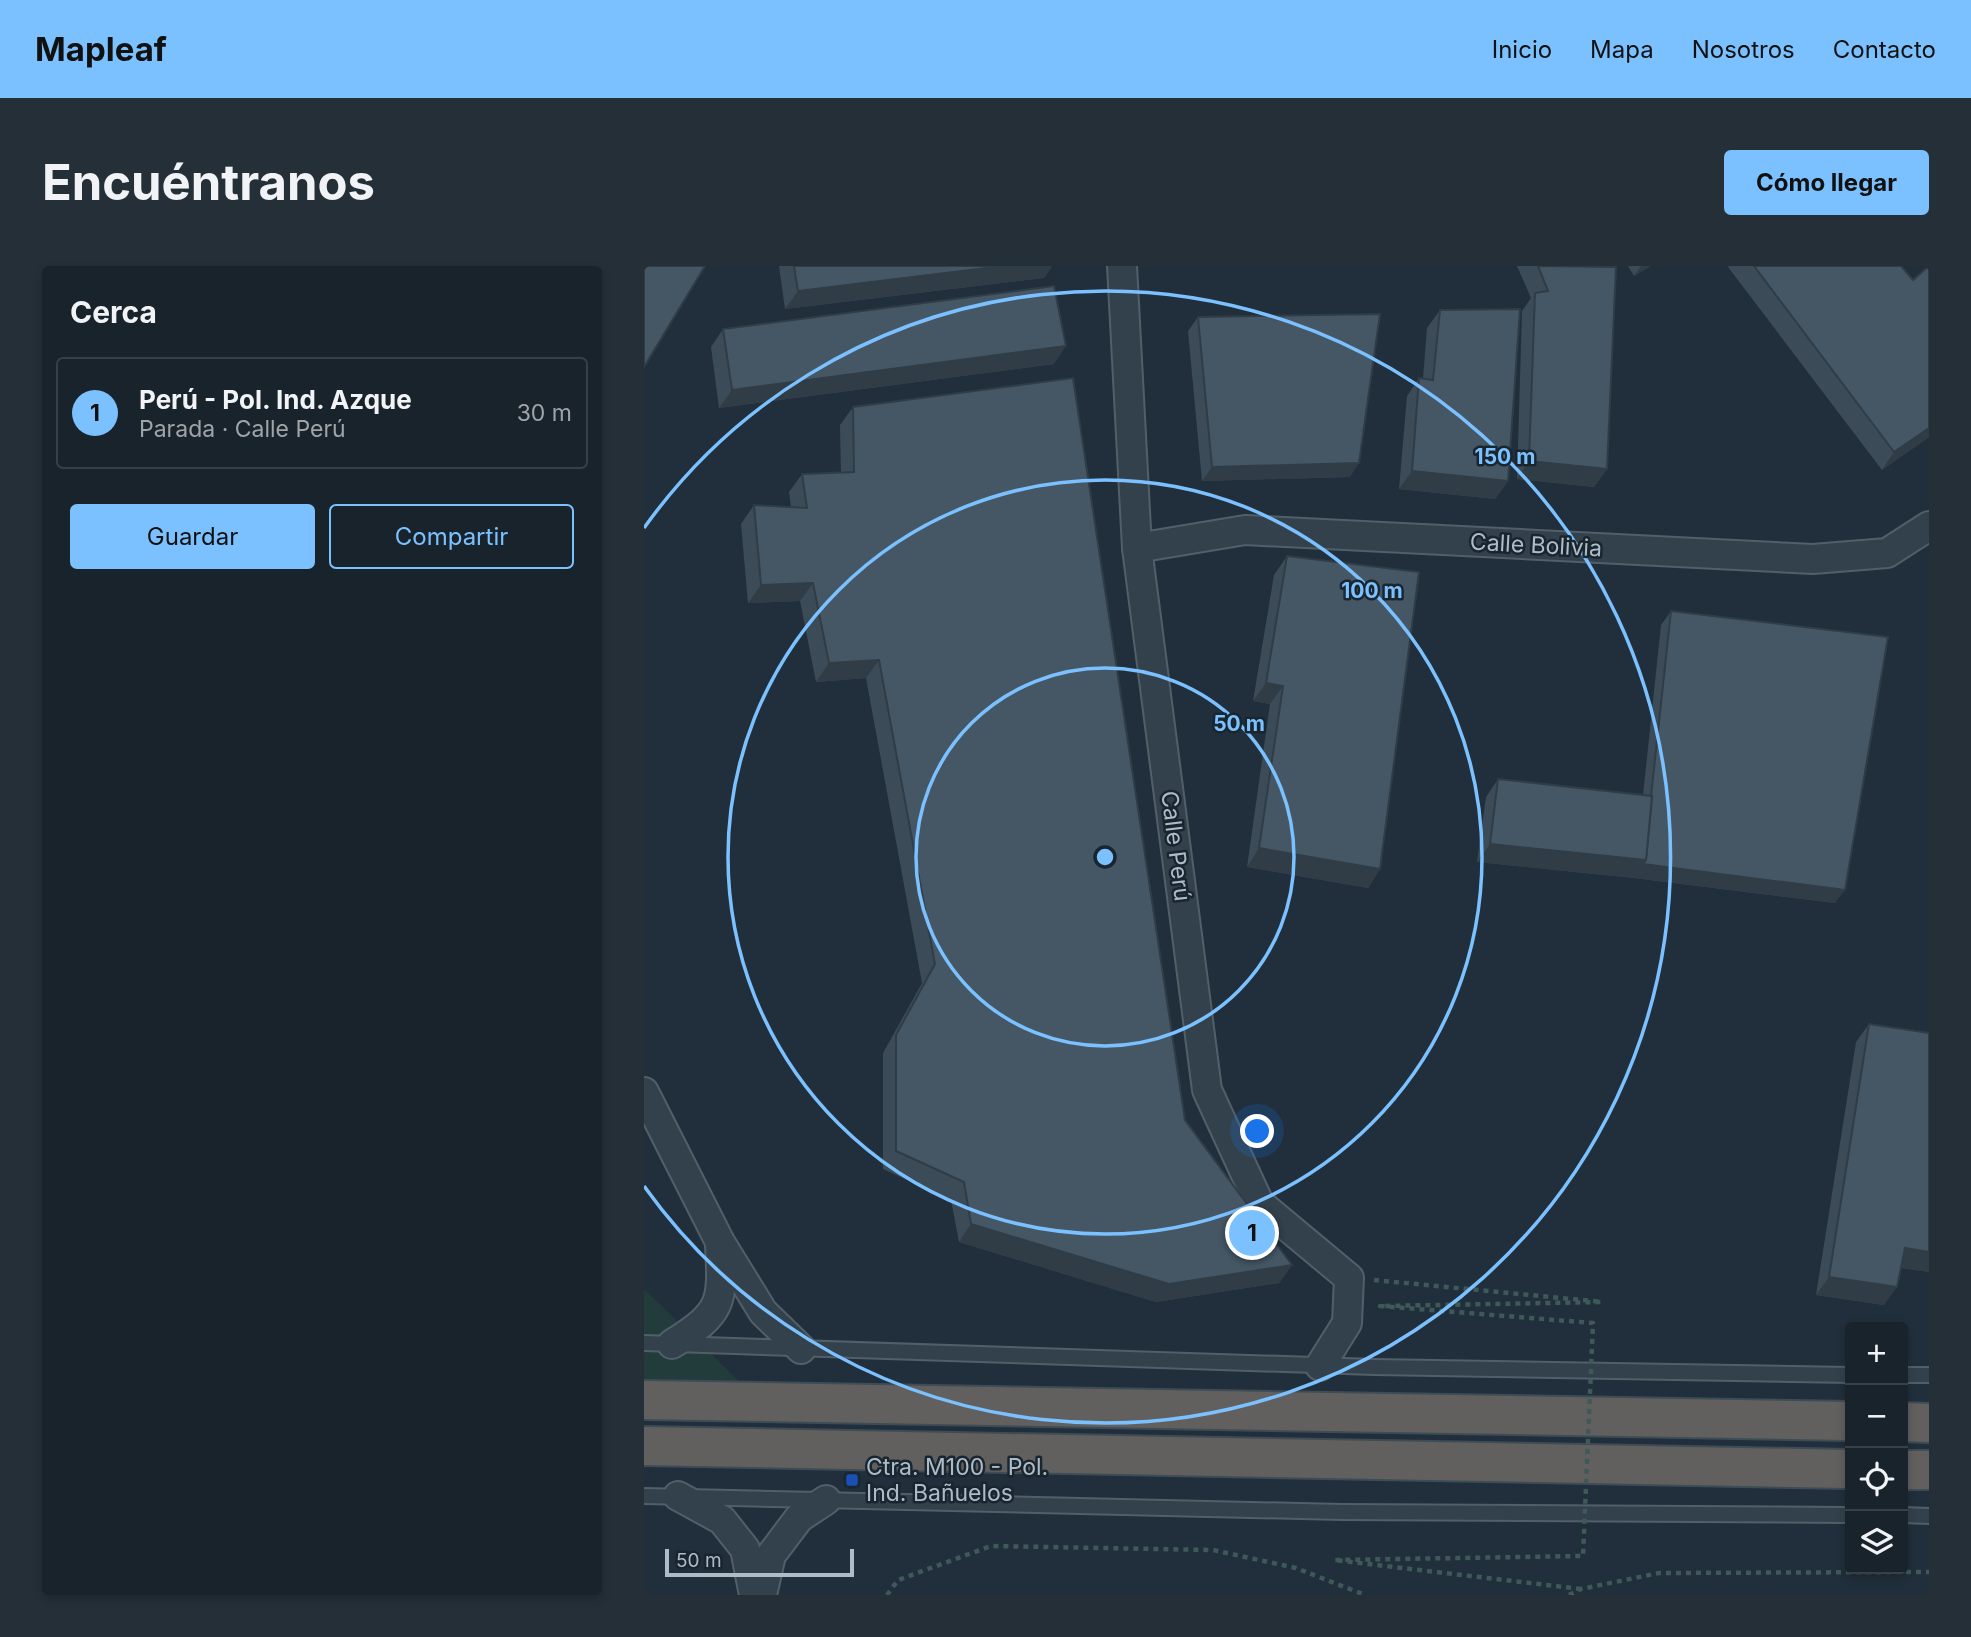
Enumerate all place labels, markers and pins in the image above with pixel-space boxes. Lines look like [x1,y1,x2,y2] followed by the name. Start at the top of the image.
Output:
[1093,845,1117,869] centre of rings
[1229,1207,1275,1259] pin: 1
[866,1453,1048,1507] place label: Ctra. M100 - Pol. Ind. Bañuelos
[844,1472,860,1488] marker: Ctra. M100 - Pol. Ind. Bañuelos

